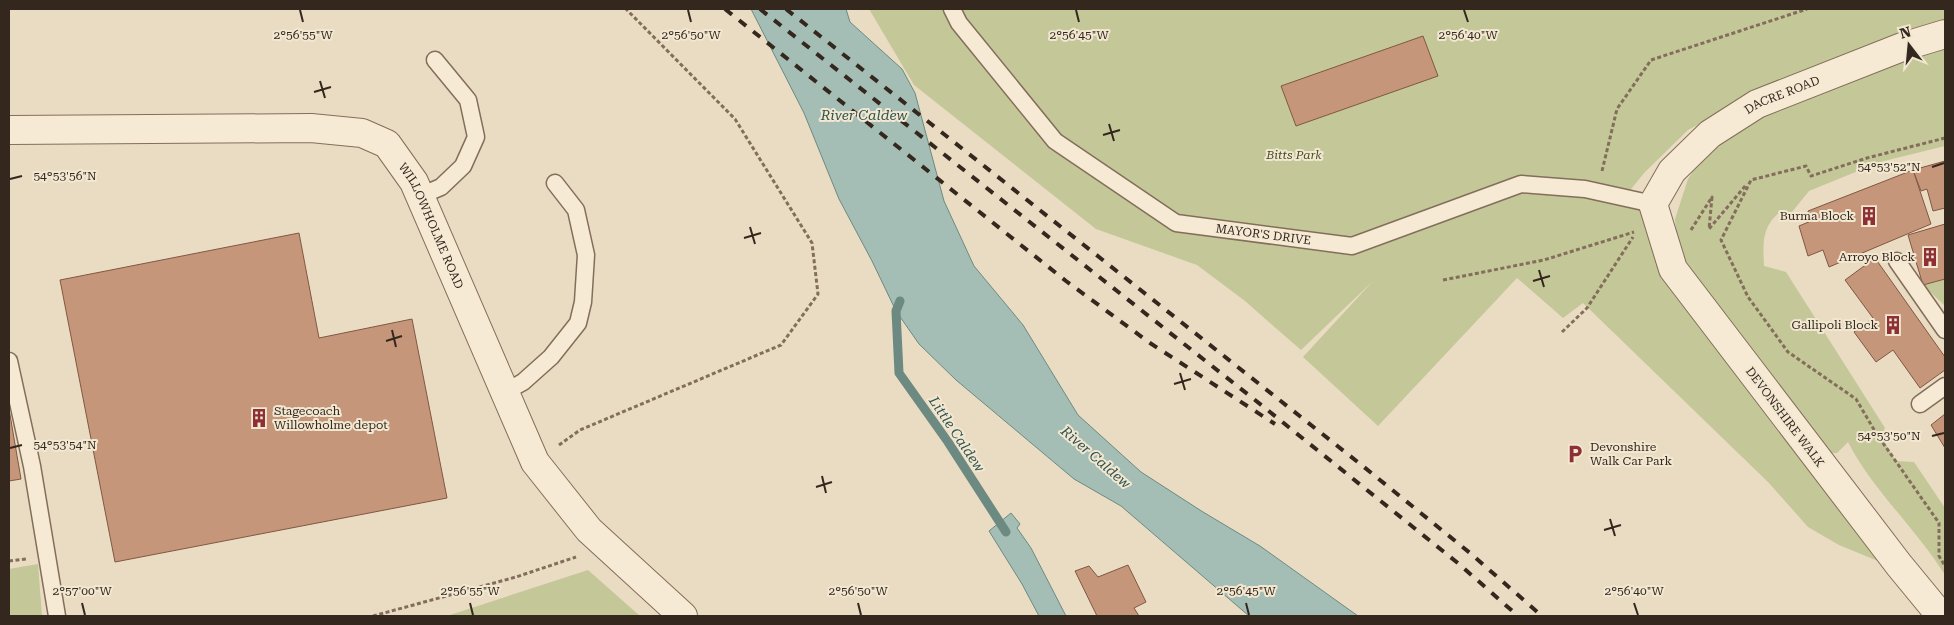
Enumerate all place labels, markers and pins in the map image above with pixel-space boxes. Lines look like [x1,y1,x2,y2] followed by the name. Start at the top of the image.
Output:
[1858,205,1880,227] building icon: Burma Block
[1780,209,1854,223] place label: Burma Block
[1919,246,1941,268] building icon: Arroyo Block
[1839,250,1915,264] place label: Arroyo Block
[1882,314,1904,336] building icon: Gallipoli Block
[1792,318,1878,332] place label: Gallipoli Block
[274,404,388,432] place label: Stagecoach Willowholme depot
[248,407,270,429] building icon: Stagecoach Willowholme depot
[1590,440,1672,468] place label: Devonshire Walk Car Park
[1564,443,1586,465] parking icon: Devonshire Walk Car Park

